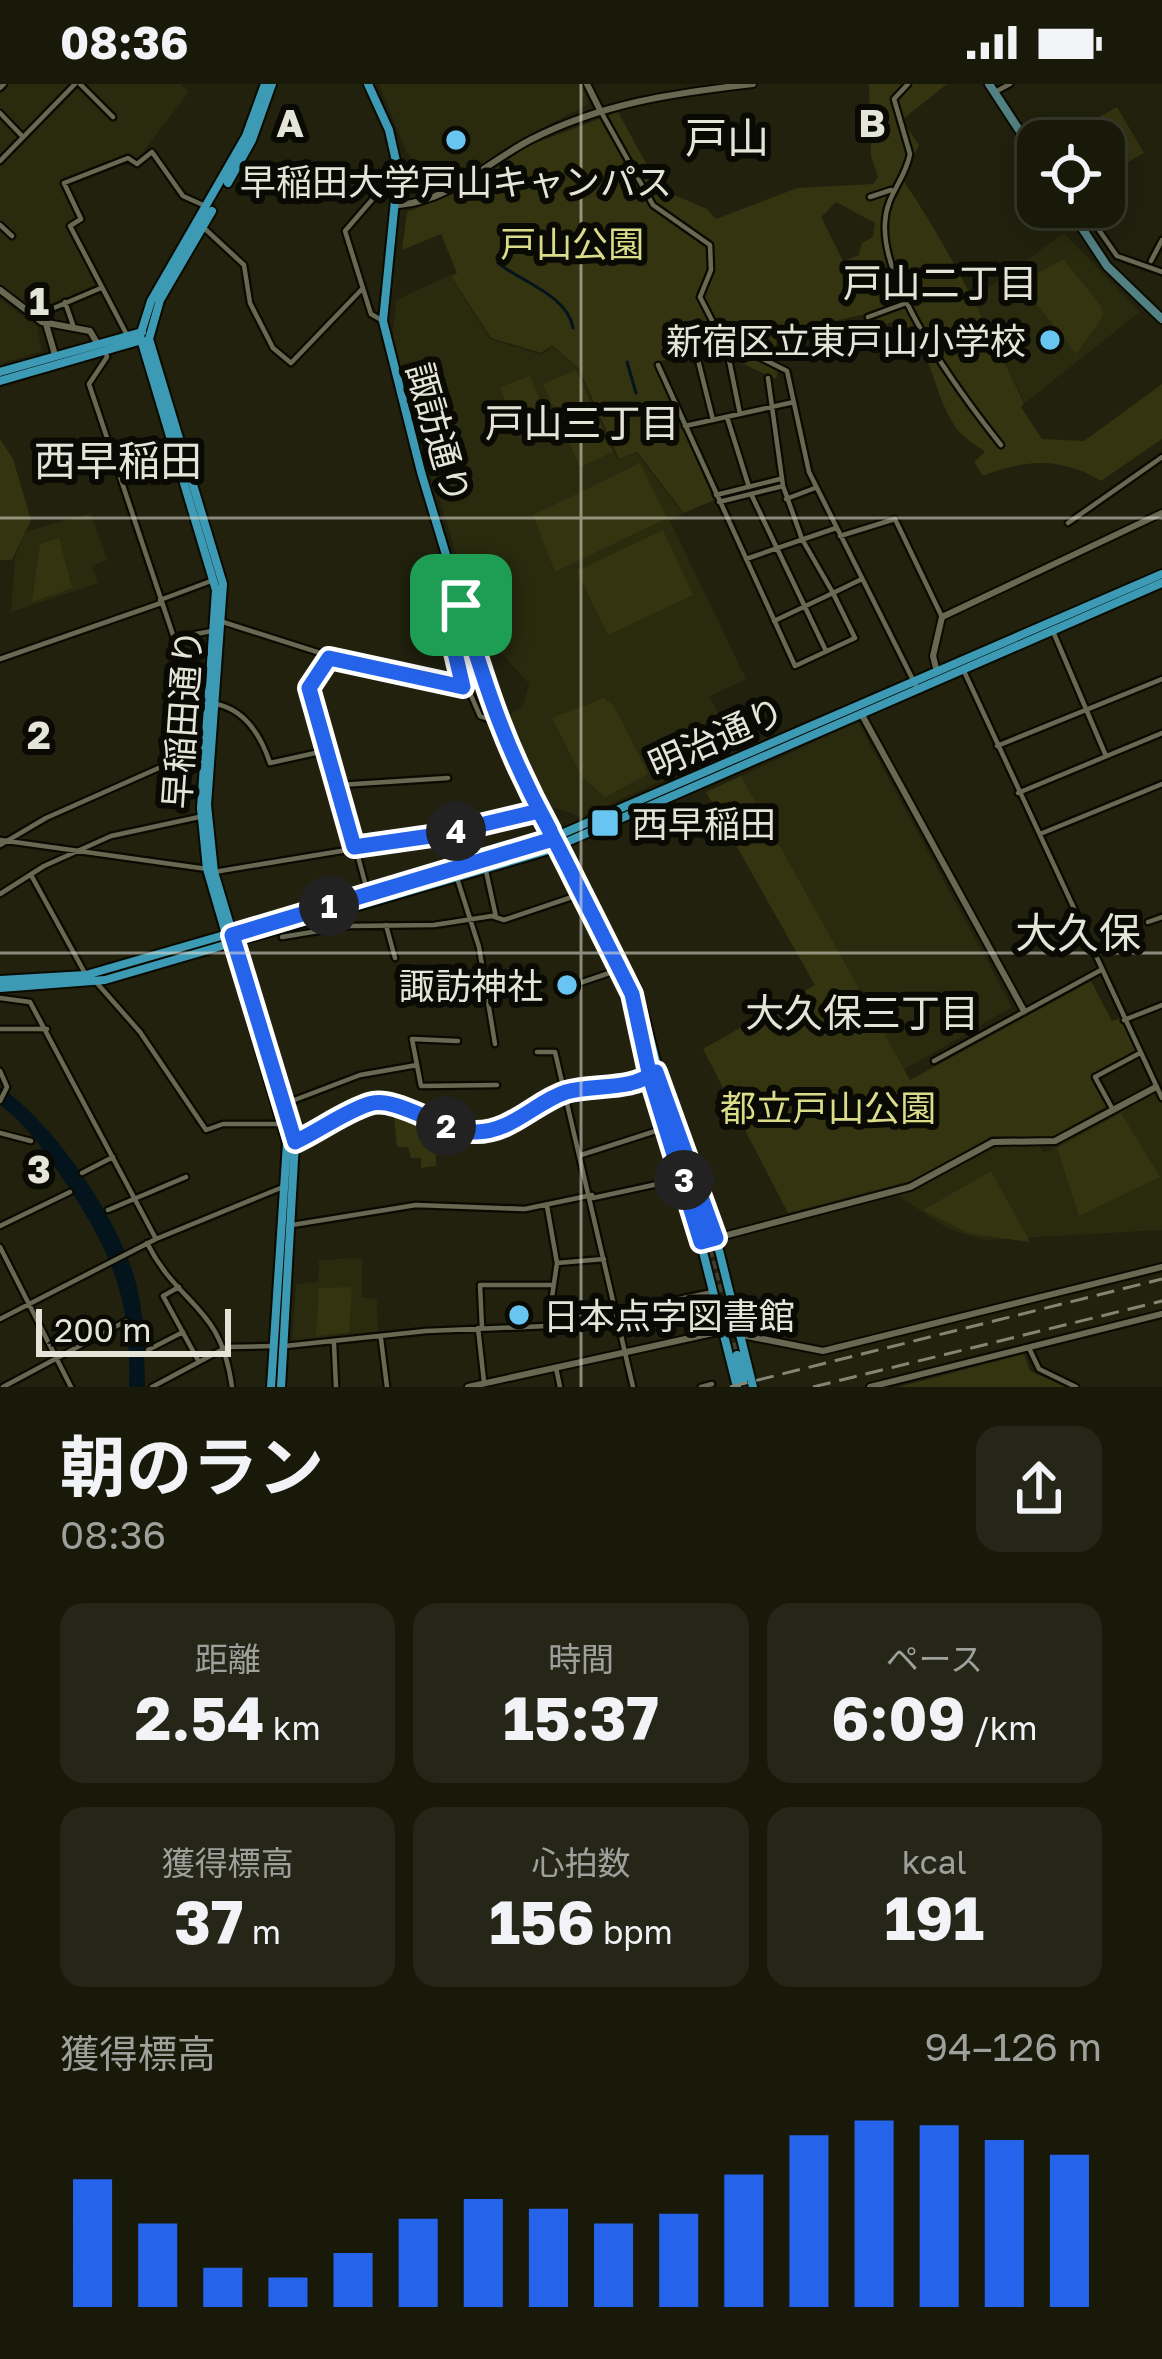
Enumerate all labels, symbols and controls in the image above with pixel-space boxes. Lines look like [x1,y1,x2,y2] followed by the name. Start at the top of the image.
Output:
[60,15,188,69] text: 08:36
[276,99,304,146] text: A
[858,99,886,146] text: B
[685,112,769,162] district label: 戸山
[1017,120,1125,228] map controls
[1017,120,1125,228] button: locate
[443,127,469,153] marker: 早稲田大学戸山キャンパス
[240,160,672,203] place label: 早稲田大学戸山キャンパス
[500,222,644,265] park label: 戸山公園
[842,259,1038,306] district label: 戸山二丁目
[29,277,49,324] text: 1
[666,319,1026,362] place label: 新宿区立東戸山小学校
[1037,327,1063,353] marker: 新宿区立東戸山小学校
[398,358,480,508] street label: 諏訪通り
[484,399,680,446] district label: 戸山三丁目
[34,435,202,485] district label: 西早稲田
[410,554,512,656] pin
[428,572,494,638] icon: arrive
[154,628,210,810] street label: 早稲田通り
[641,688,791,786] street label: 明治通り
[27,711,51,758] text: 2
[426,801,486,861] pin: 4
[632,802,776,845] place label: 西早稲田
[589,807,621,839] marker: 西早稲田
[446,811,466,850] text: 4
[299,876,359,936] pin: 1
[321,886,338,925] text: 1
[1015,907,1141,957] district label: 大久保
[399,964,543,1007] place label: 諏訪神社
[554,972,580,998] marker: 諏訪神社
[745,989,979,1036] district label: 大久保三丁目
[720,1086,936,1129] park label: 都立戸山公園
[416,1096,476,1156] pin: 2
[436,1106,456,1145] text: 2
[27,1145,51,1192] text: 3
[654,1150,714,1210] pin: 3
[674,1160,694,1199] text: 3
[543,1294,795,1337] place label: 日本点字図書館
[506,1302,532,1328] marker: 日本点字図書館
[36,1303,231,1356] scale bar
[54,1310,152,1349] text: 200 m
[60,1426,324,1506] text: 朝のラン
[976,1426,1102,1552] button: share
[60,1511,166,1558] text: 08:36
[195,1639,261,1678] text: 距離
[548,1639,614,1678] text: 時間
[886,1639,983,1678] text: ペース
[135,1681,265,1753] text: 2.54
[503,1681,659,1753] text: 15:37
[831,1681,966,1753] text: 6:09
[265,1708,321,1747] text: km
[966,1708,1038,1747] text: /km
[902,1842,967,1881] text: kcal
[162,1843,294,1882] text: 獲得標高
[531,1843,630,1882] text: 心拍数
[884,1881,984,1953] text: 191
[174,1885,244,1957] text: 37
[489,1885,595,1957] text: 156
[244,1912,281,1951] text: m
[595,1912,673,1951] text: bpm
[925,2023,1102,2070] text: 94–126 m
[60,2030,216,2077] text: 獲得標高

